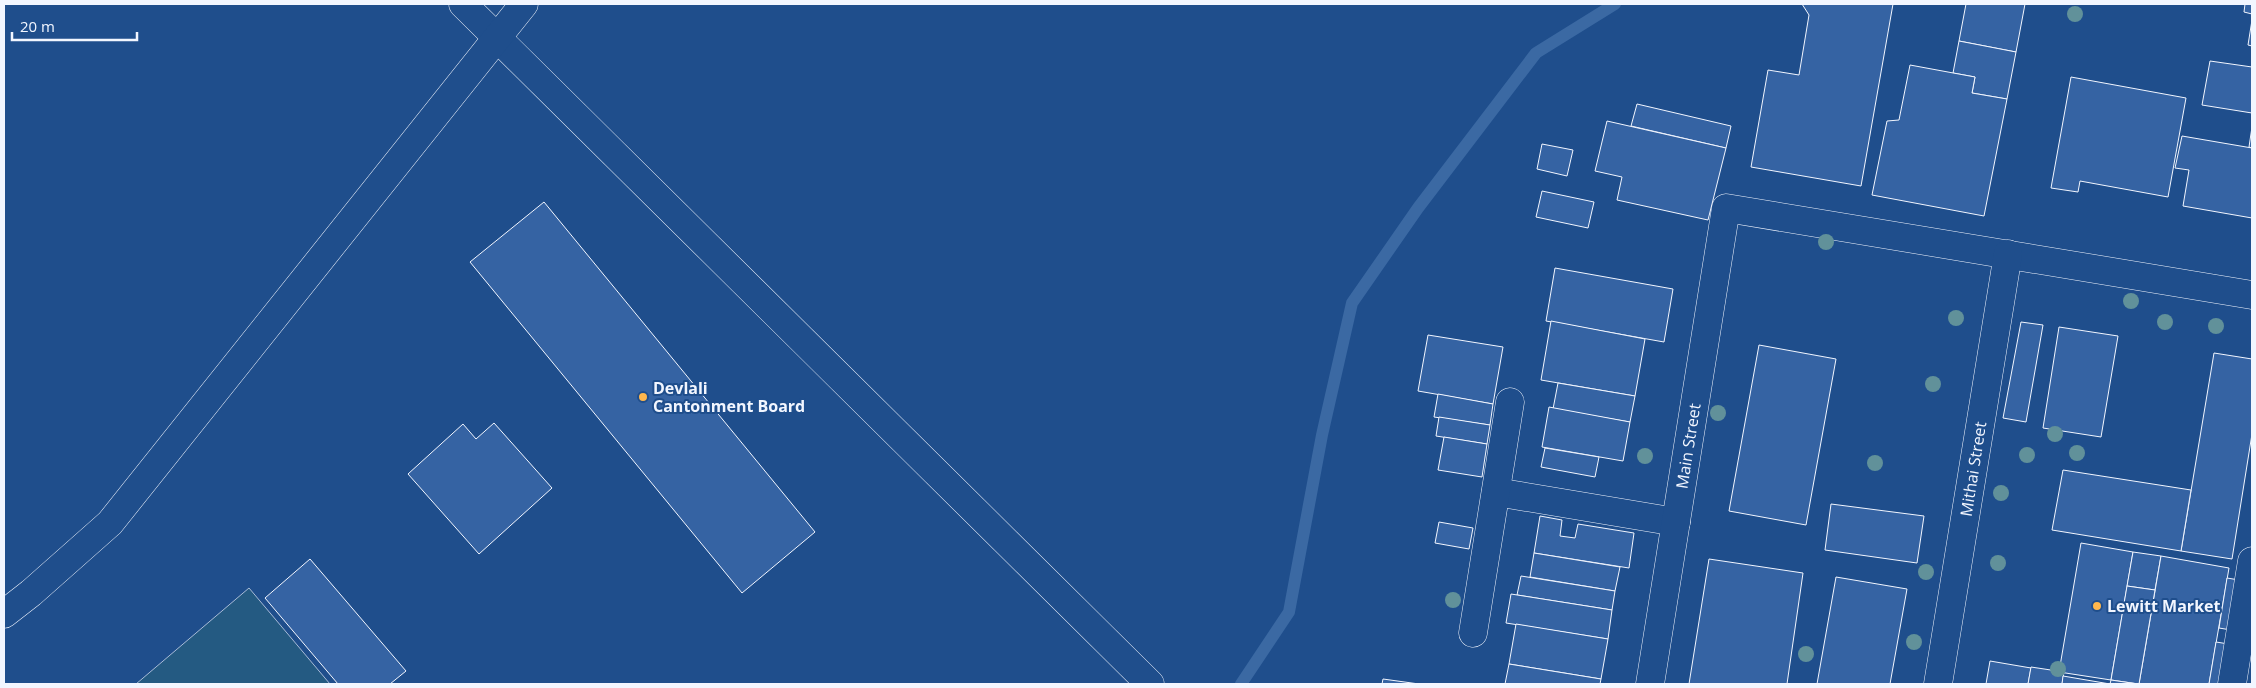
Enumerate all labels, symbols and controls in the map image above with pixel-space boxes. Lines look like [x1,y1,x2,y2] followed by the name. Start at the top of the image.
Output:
[12,10,138,42] scale bar
[20,16,55,36] text: 20 m
[653,377,805,417] place label: Devlali Cantonment Board
[637,391,649,403] marker: Devlali Cantonment Board
[1670,402,1706,490] street label: Main Street
[1955,420,1991,518] street label: Mithai Street
[2107,595,2221,617] place label: Lewitt Market
[2091,600,2103,612] marker: Lewitt Market

